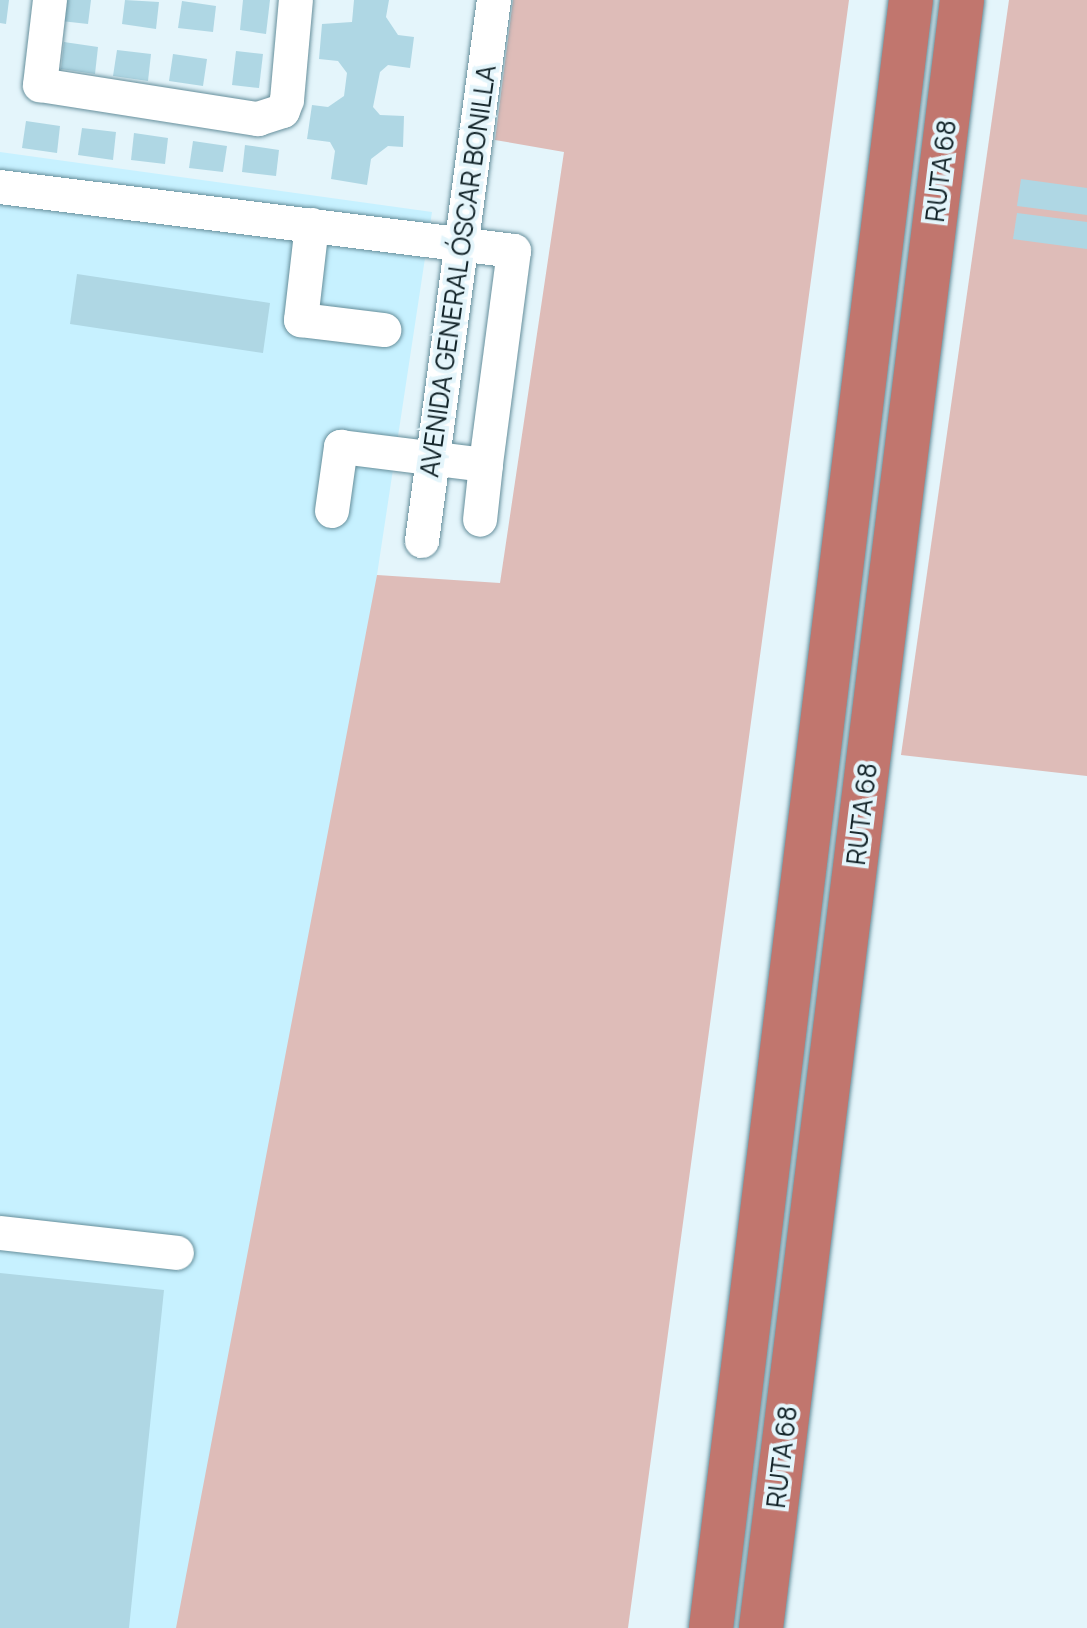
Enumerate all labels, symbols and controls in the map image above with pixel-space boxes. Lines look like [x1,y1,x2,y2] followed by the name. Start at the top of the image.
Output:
[414,62,502,480] street label: AVENIDA GENERAL ÓSCAR BONILLA
[919,118,963,224] street label: RUTA 68
[840,761,884,867] street label: RUTA 68
[760,1404,804,1510] street label: RUTA 68

